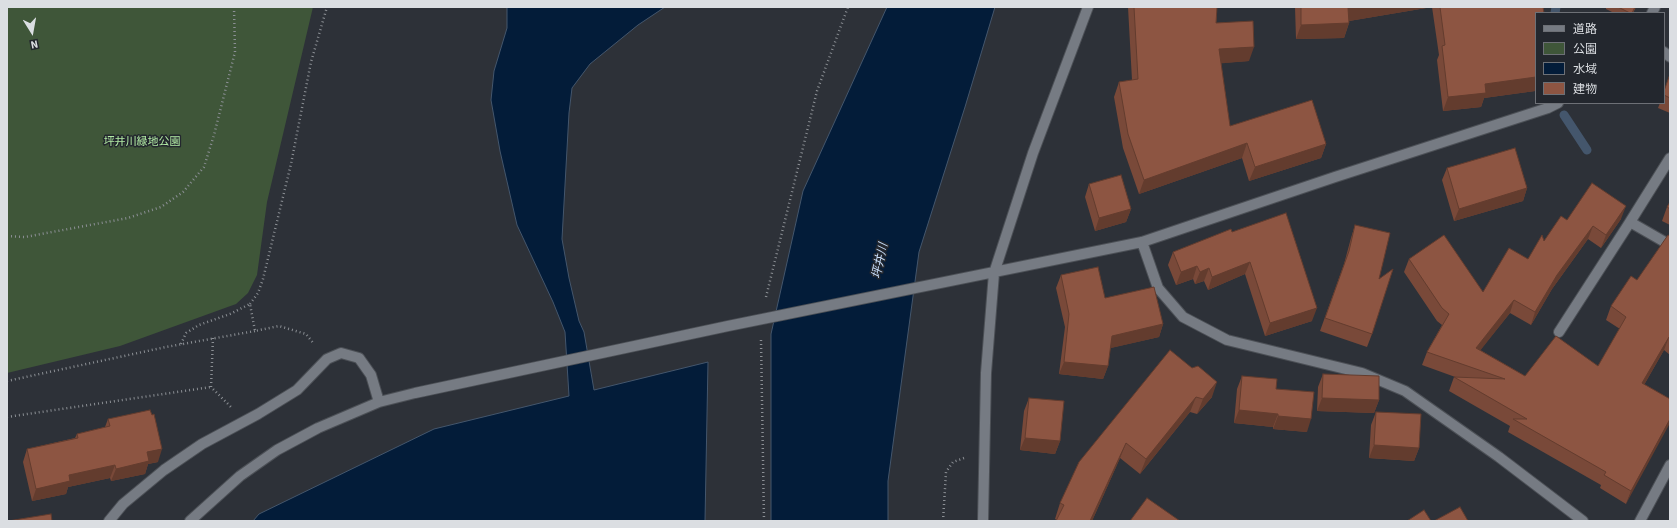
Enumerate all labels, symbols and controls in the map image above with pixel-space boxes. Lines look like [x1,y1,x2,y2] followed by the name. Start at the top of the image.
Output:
[12,12,52,52] north arrow
[1535,12,1665,104] legend
[1573,21,1597,38] text: 道路
[29,36,39,52] text: N
[1573,41,1597,58] text: 公園
[1573,61,1597,78] text: 水域
[1573,81,1597,98] text: 建物
[104,136,180,150] park label: 坪井川緑地公園
[870,242,892,280] water label: 坪井川

